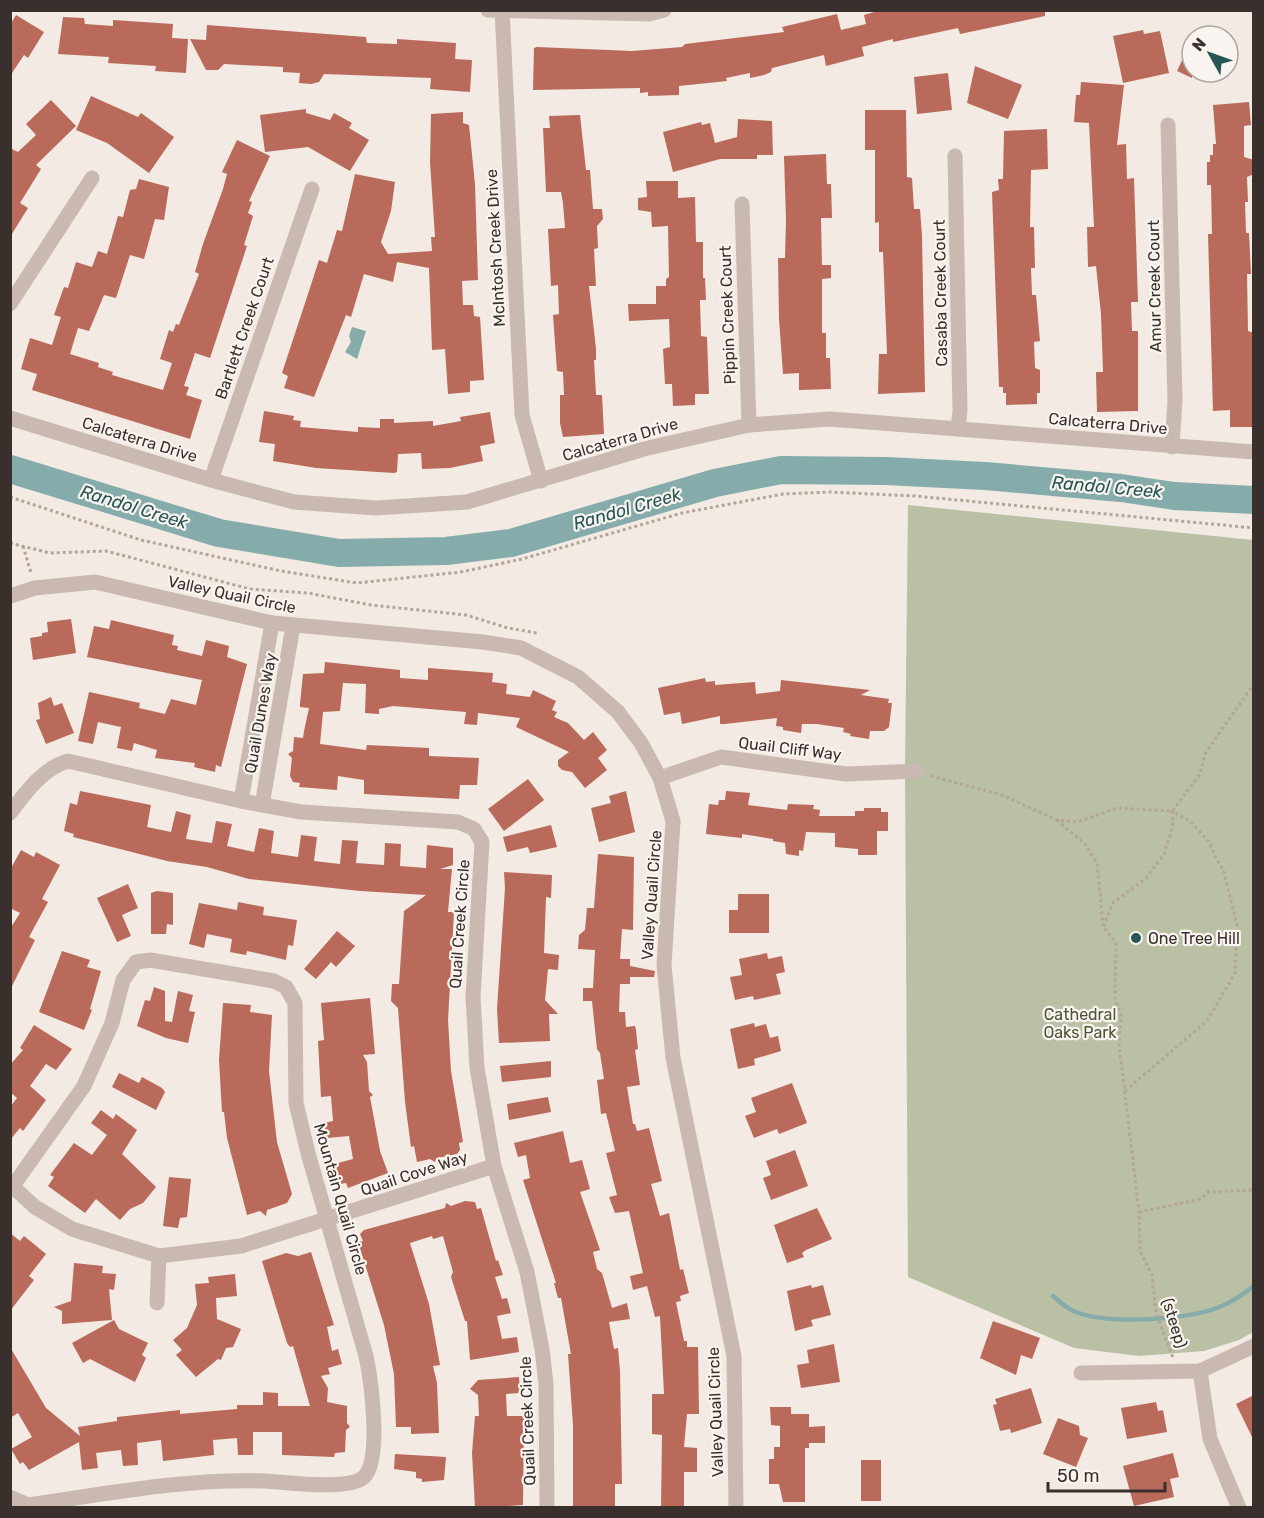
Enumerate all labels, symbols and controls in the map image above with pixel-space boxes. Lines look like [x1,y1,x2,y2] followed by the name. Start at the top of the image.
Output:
[1180,24,1240,84] north arrow
[1188,34,1210,55] text: N
[482,169,509,327] street label: McIntosh Creek Drive
[930,219,951,367] street label: Casaba Creek Court
[1144,220,1165,352] street label: Amur Creek Court
[716,245,739,385] street label: Pippin Creek Court
[211,254,278,402] street label: Bartlett Creek Court
[1048,409,1168,438] street label: Calcaterra Drive
[80,413,200,466] street label: Calcaterra Drive
[560,414,680,465] street label: Calcaterra Drive
[1051,471,1164,503] water label: Randol Creek
[78,480,191,534] water label: Randol Creek
[571,483,684,535] water label: Randol Creek
[166,572,298,617] street label: Valley Quail Circle
[241,651,280,775] street label: Quail Dunes Way
[737,733,843,764] street label: Quail Cliff Way
[637,829,666,961] street label: Valley Quail Circle
[446,859,473,989] street label: Quail Creek Circle
[1148,929,1240,948] place label: One Tree Hill
[1129,931,1143,945] marker: One Tree Hill
[1043,1005,1117,1042] park label: Cathedral Oaks Park
[310,1121,371,1277] street label: Mountain Quail Circle
[358,1147,470,1200] street label: Quail Cove Way
[1158,1296,1191,1350] street label: (steep)
[704,1347,727,1477] street label: Valley Quail Circle
[516,1356,539,1486] street label: Quail Creek Circle
[1048,1455,1165,1493] scale bar
[1057,1465,1100,1487] text: 50 m

